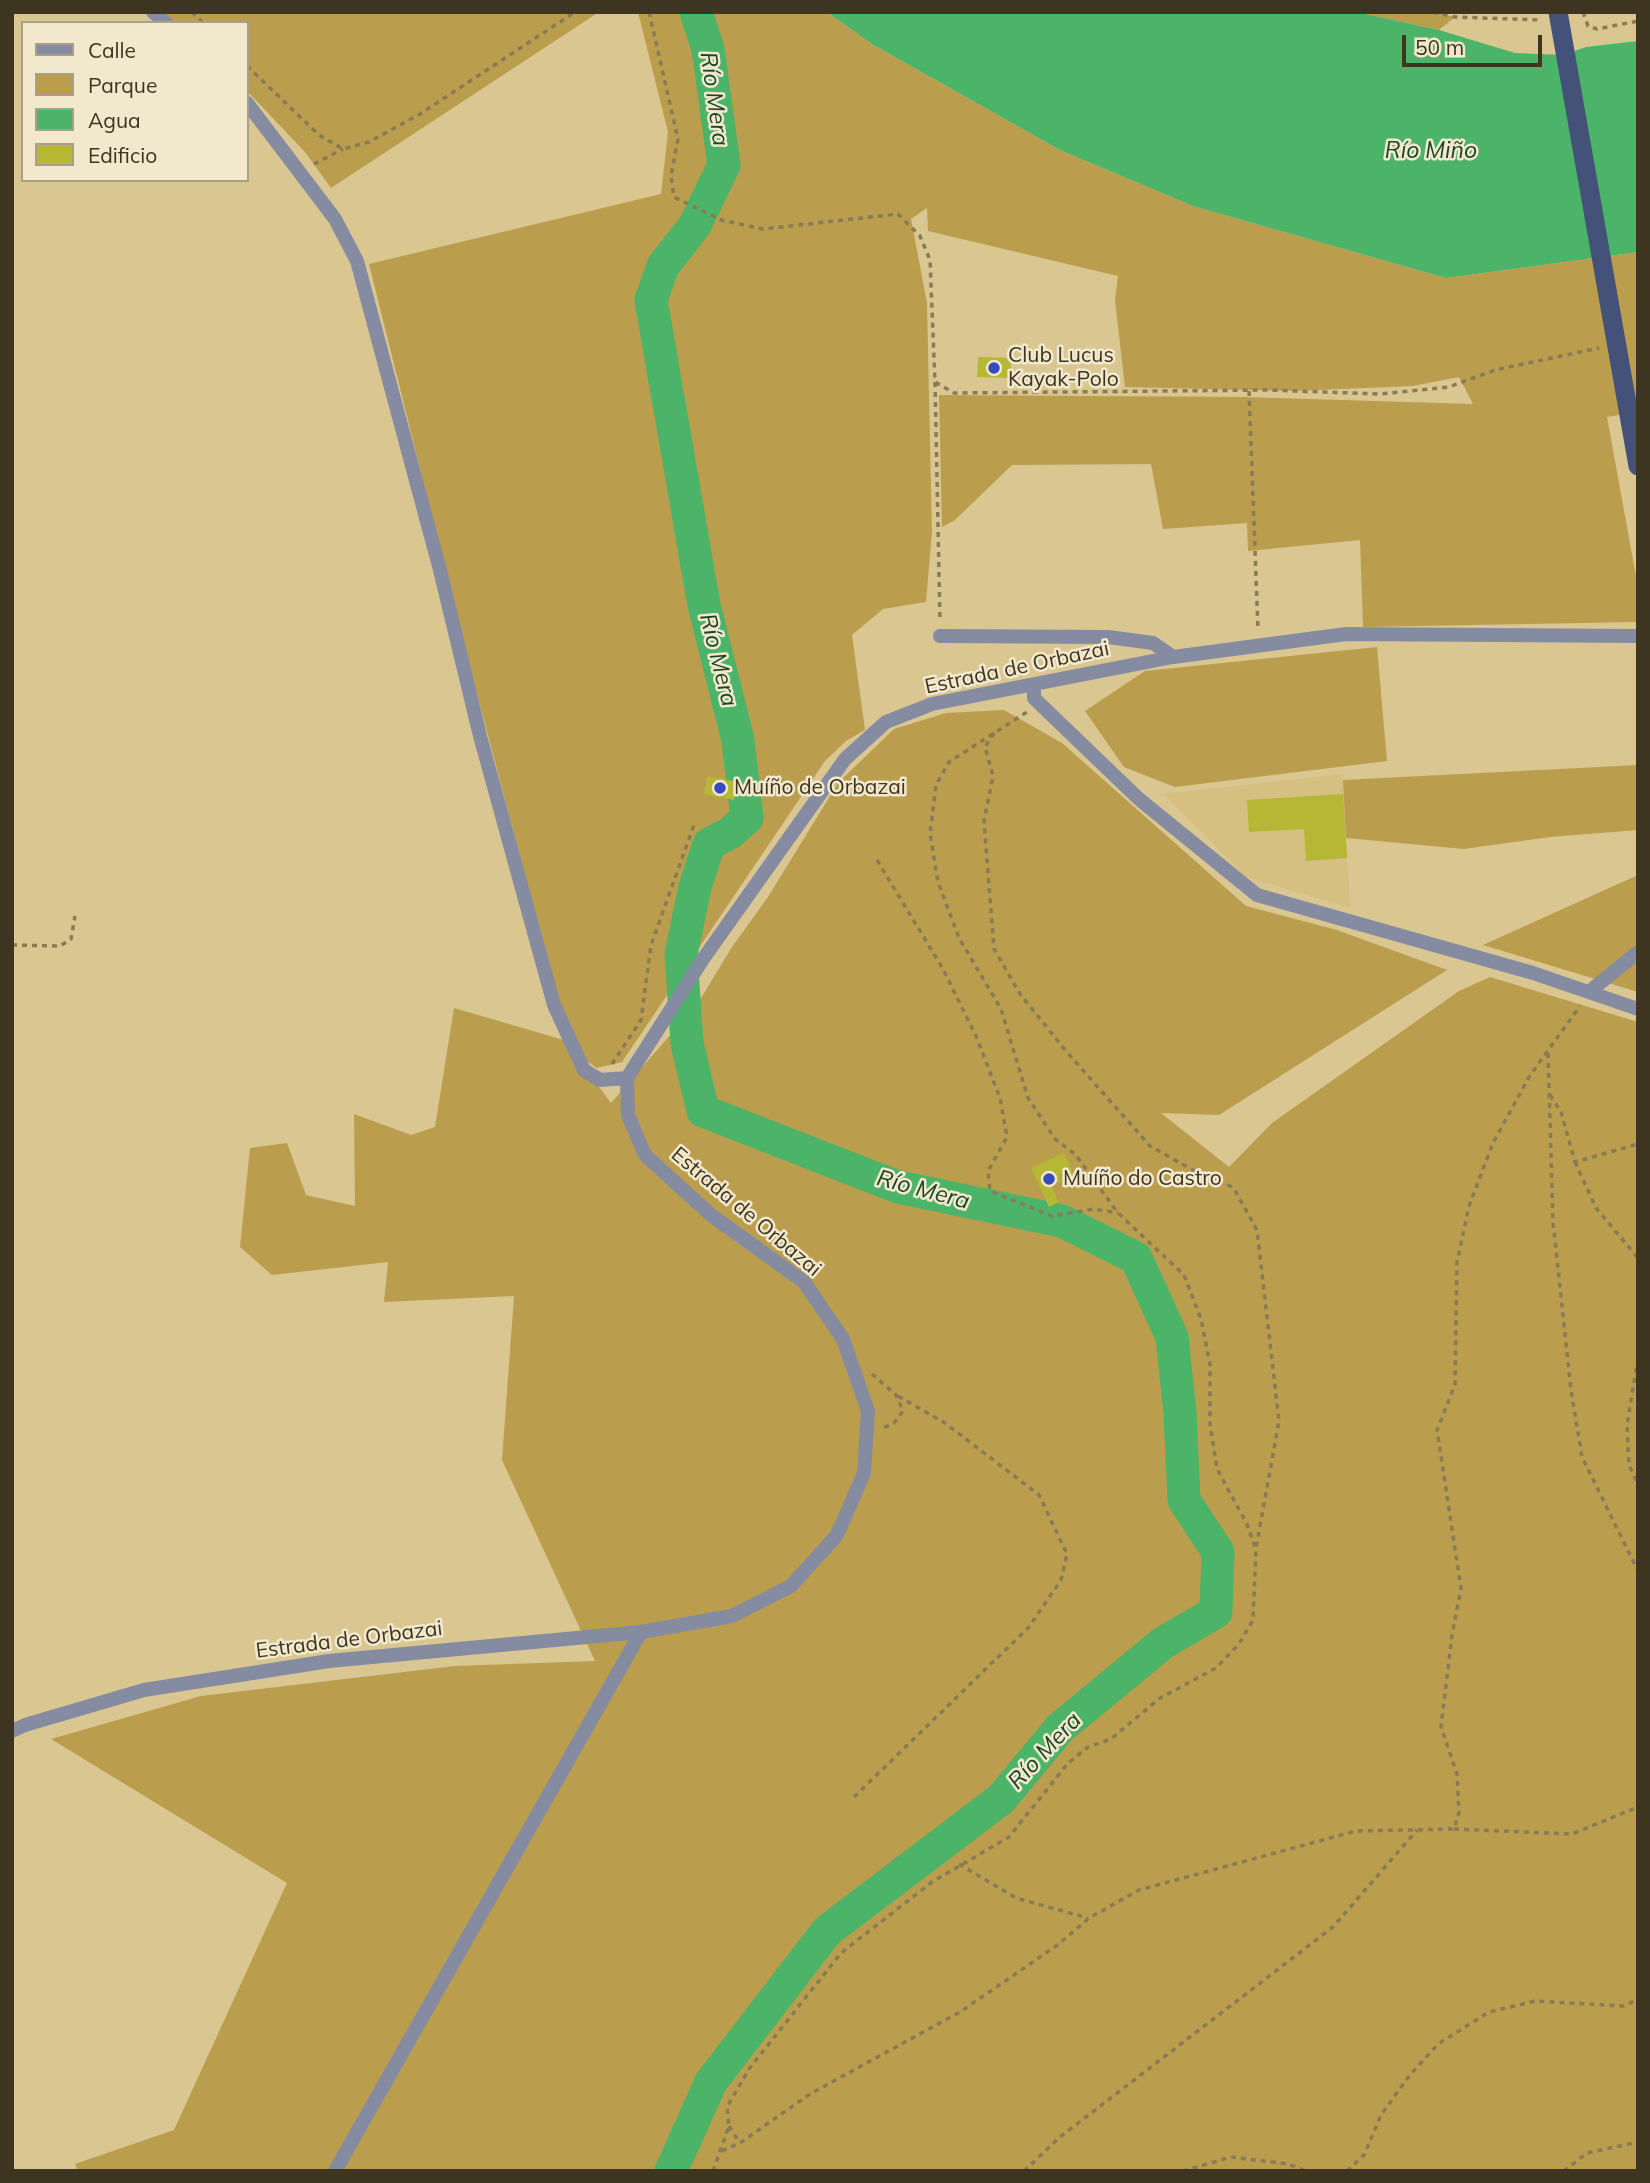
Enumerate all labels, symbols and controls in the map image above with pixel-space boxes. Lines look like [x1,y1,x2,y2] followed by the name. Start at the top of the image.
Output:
[21,21,248,182] legend
[1405,21,1545,65] scale bar
[1415,34,1464,60] text: 50 m
[88,37,136,63] text: Calle
[694,50,734,148] water label: Río Mera
[88,72,157,98] text: Parque
[88,107,141,133] text: Agua
[1385,137,1477,165] water label: Río Miño
[88,142,157,168] text: Edificio
[1008,343,1119,393] place label: Club Lucus Kayak-Polo
[986,360,1002,376] marker: Club Lucus Kayak-Polo
[693,611,743,709] water label: Río Mera
[923,636,1111,700] street label: Estrada de Orbazai
[734,775,906,801] place label: Muíño de Orbazai
[712,780,728,796] marker: Muíño de Orbazai
[666,1142,826,1282] street label: Estrada de Orbazai
[874,1164,972,1216] water label: Río Mera
[1063,1166,1222,1192] place label: Muíño do Castro
[1041,1171,1057,1187] marker: Muíño do Castro
[254,1616,444,1664] street label: Estrada de Orbazai
[1003,1707,1087,1795] water label: Río Mera

